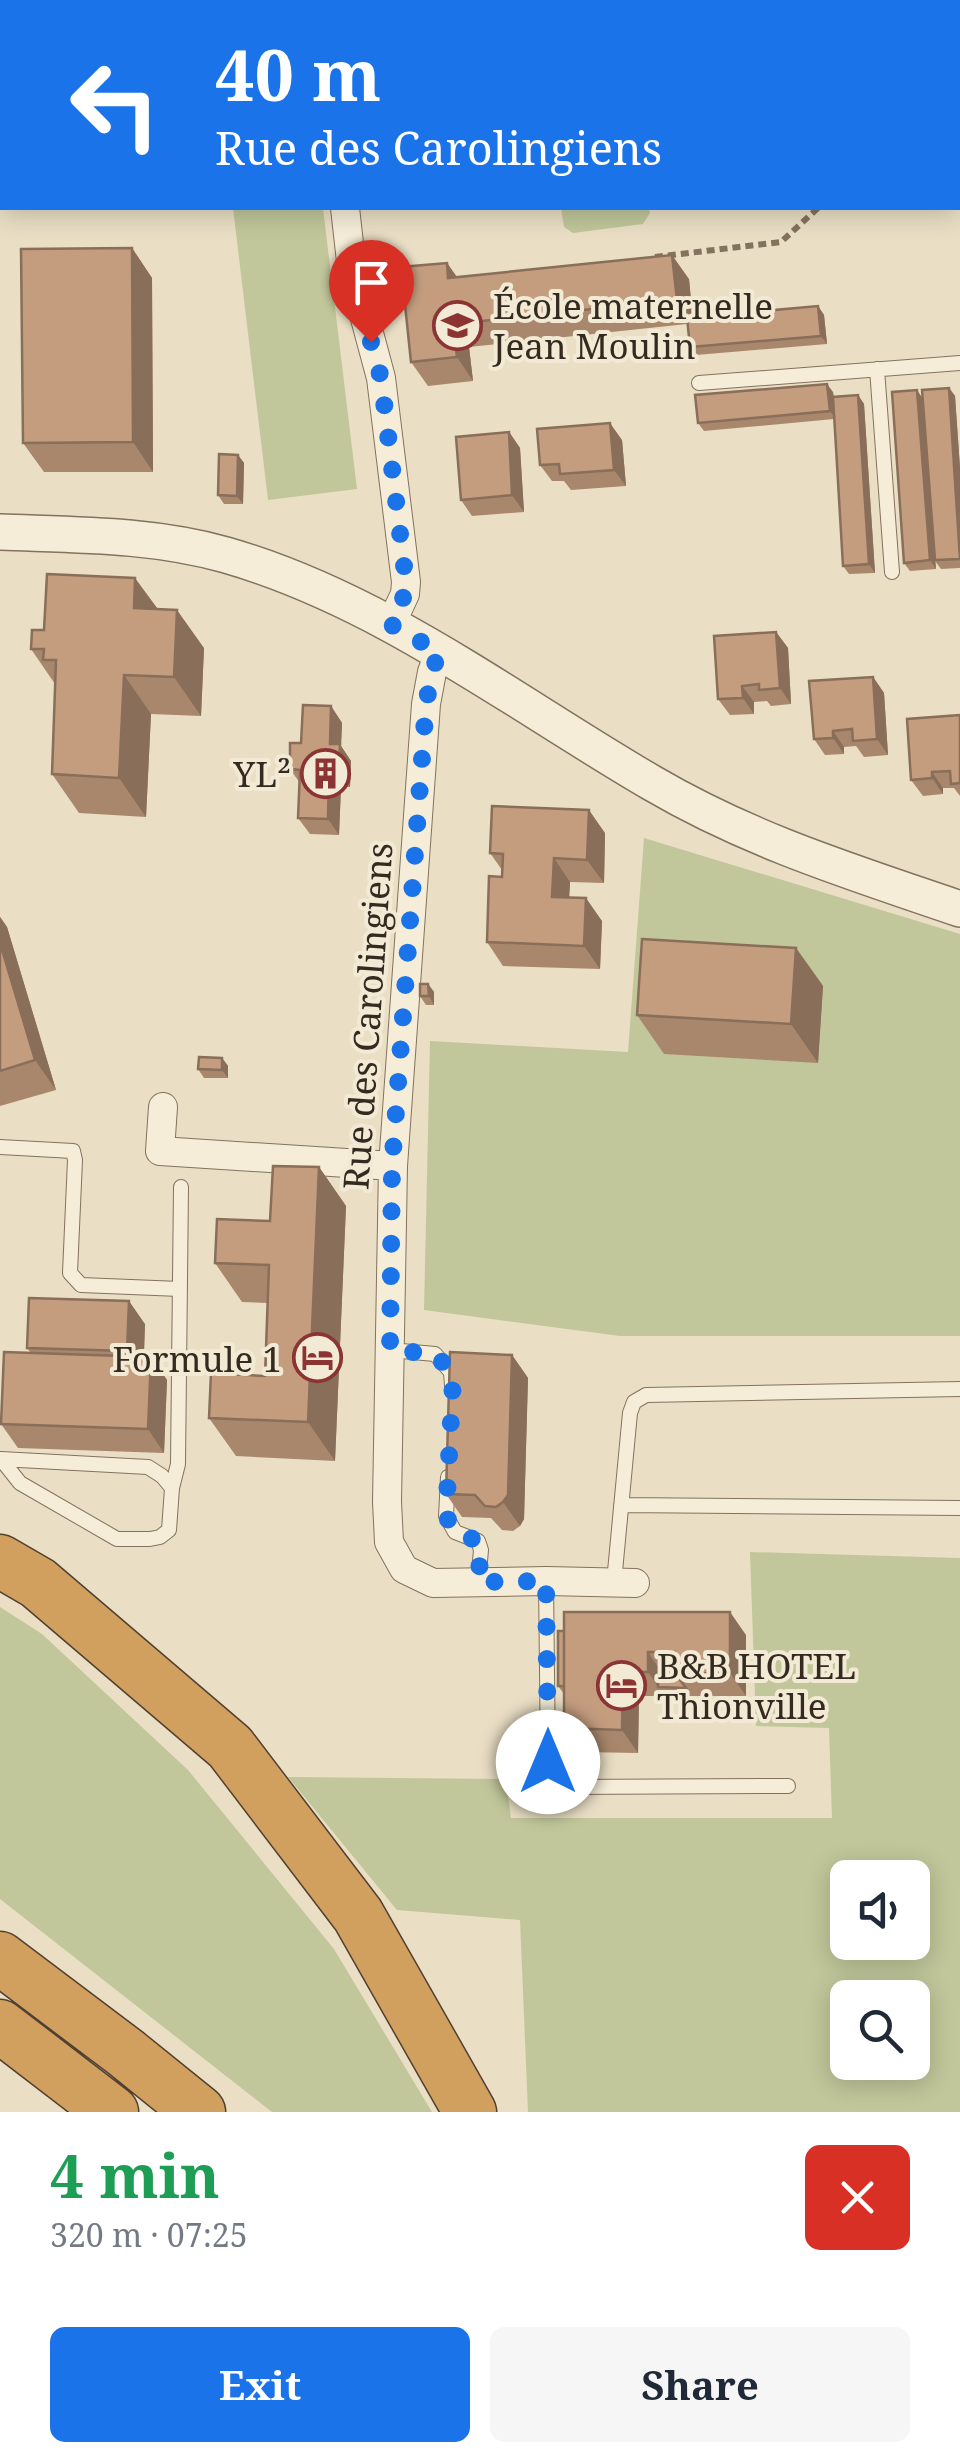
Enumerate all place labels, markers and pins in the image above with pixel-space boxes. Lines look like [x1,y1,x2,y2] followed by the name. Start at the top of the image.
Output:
[329,240,414,343] pin
[492,282,773,369] place label: École maternelle Jean Moulin
[432,299,484,351] school or university icon: École maternelle Jean Moulin
[300,747,352,799] building icon: YL²
[232,750,291,797] place label: YL²
[291,1332,343,1384] hotel icon: Formule 1
[113,1335,282,1382] place label: Formule 1
[657,1642,856,1729] place label: B&B HOTEL Thionville
[596,1659,648,1711] hotel icon: B&B HOTEL Thionville

